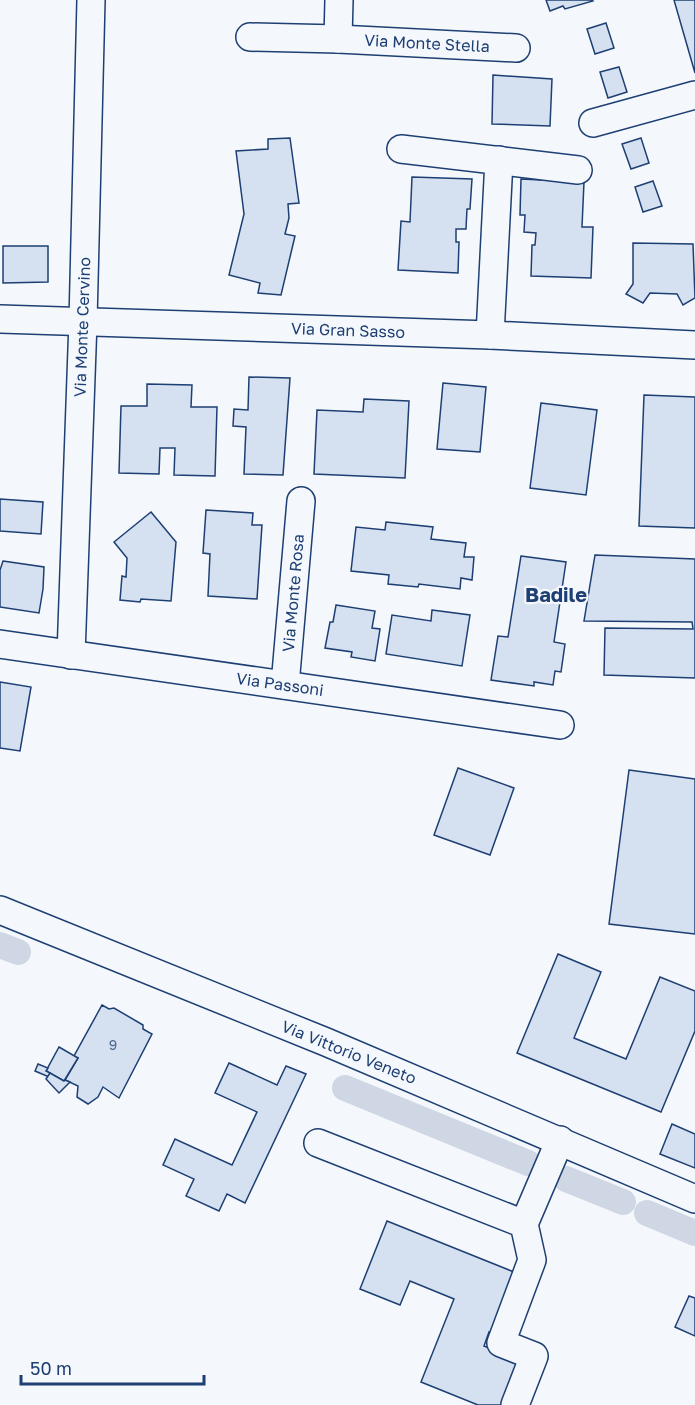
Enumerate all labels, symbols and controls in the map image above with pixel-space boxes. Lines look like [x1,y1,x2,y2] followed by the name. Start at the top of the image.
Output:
[364,30,490,56] street label: Via Monte Stella
[70,257,94,397] street label: Via Monte Cervino
[291,318,405,342] street label: Via Gran Sasso
[278,533,308,653] street label: Via Monte Rosa
[525,582,587,606] district label: Badile
[235,668,325,700] street label: Via Passoni
[279,1016,419,1088] street label: Via Vittorio Veneto
[109,1036,117,1053] house number: 9
[21,1348,204,1386] scale bar
[30,1357,72,1379] text: 50 m

